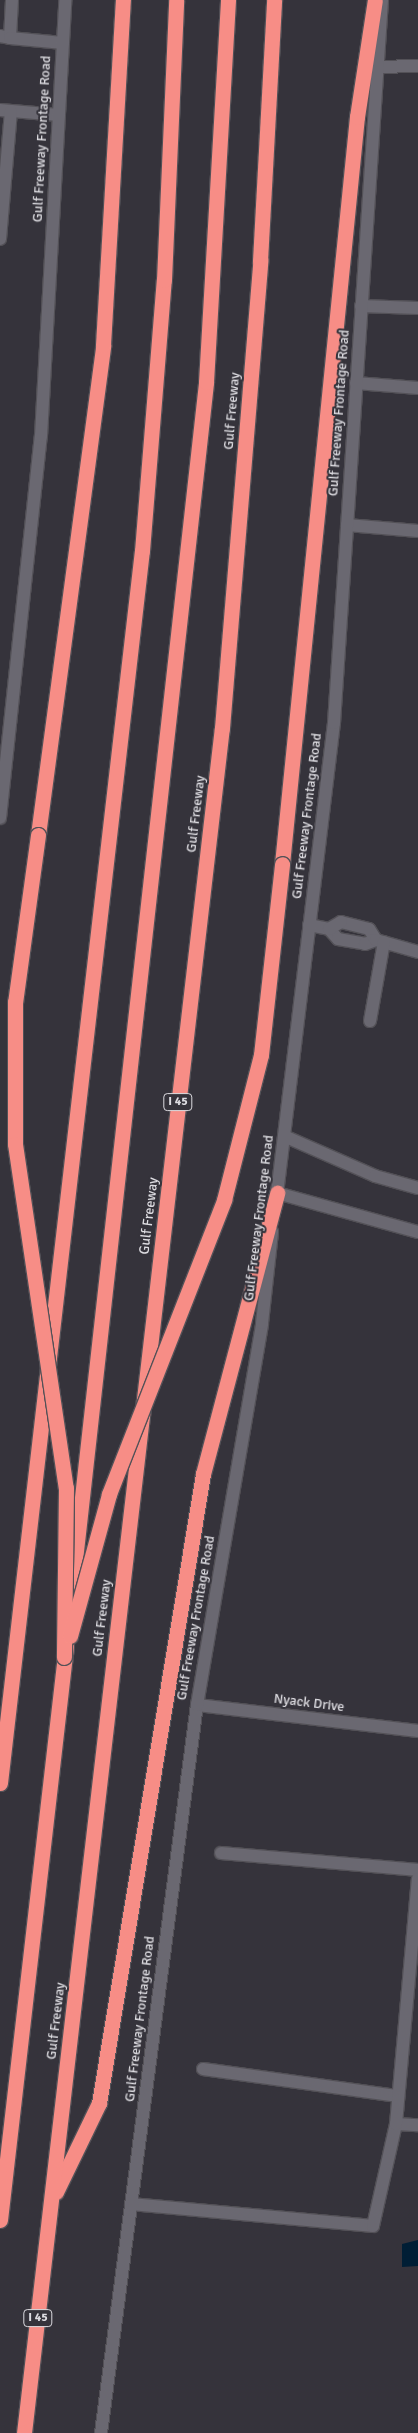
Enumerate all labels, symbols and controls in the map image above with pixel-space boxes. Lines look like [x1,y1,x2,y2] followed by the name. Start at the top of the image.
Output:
[29,55,55,223] street label: Gulf Freeway Frontage Road
[325,329,353,497] street label: Gulf Freeway Frontage Road
[220,372,244,450] street label: Gulf Freeway
[288,732,326,900] street label: Gulf Freeway Frontage Road
[183,774,209,854] street label: Gulf Freeway
[163,1092,193,1112] road number: I 45
[240,1134,278,1302] street label: Gulf Freeway Frontage Road
[136,1176,162,1256] street label: Gulf Freeway
[173,1534,219,1702] street label: Gulf Freeway Frontage Road
[89,1578,115,1658] street label: Gulf Freeway
[273,1690,345,1716] street label: Nyack Drive
[121,1935,159,2103] street label: Gulf Freeway Frontage Road
[43,1981,69,2061] street label: Gulf Freeway
[23,2308,53,2328] road number: I 45

